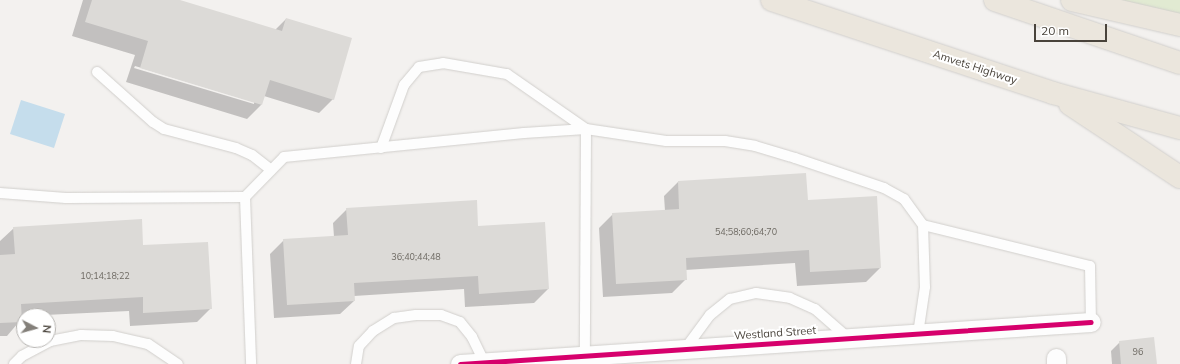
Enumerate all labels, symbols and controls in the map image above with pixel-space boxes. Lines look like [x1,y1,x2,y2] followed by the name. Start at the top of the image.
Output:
[1036,16,1109,42] scale bar
[1041,23,1069,38] text: 20 m
[931,47,1019,87] street label: Amvets Highway
[715,227,777,237] house number: 54;58;60;64;70
[391,252,441,262] house number: 36;40;44;48
[80,271,130,281] house number: 10;14;18;22
[16,308,56,348] north arrow
[40,324,54,334] text: N
[733,324,817,342] street label: Westland Street
[1133,347,1143,357] house number: 96

